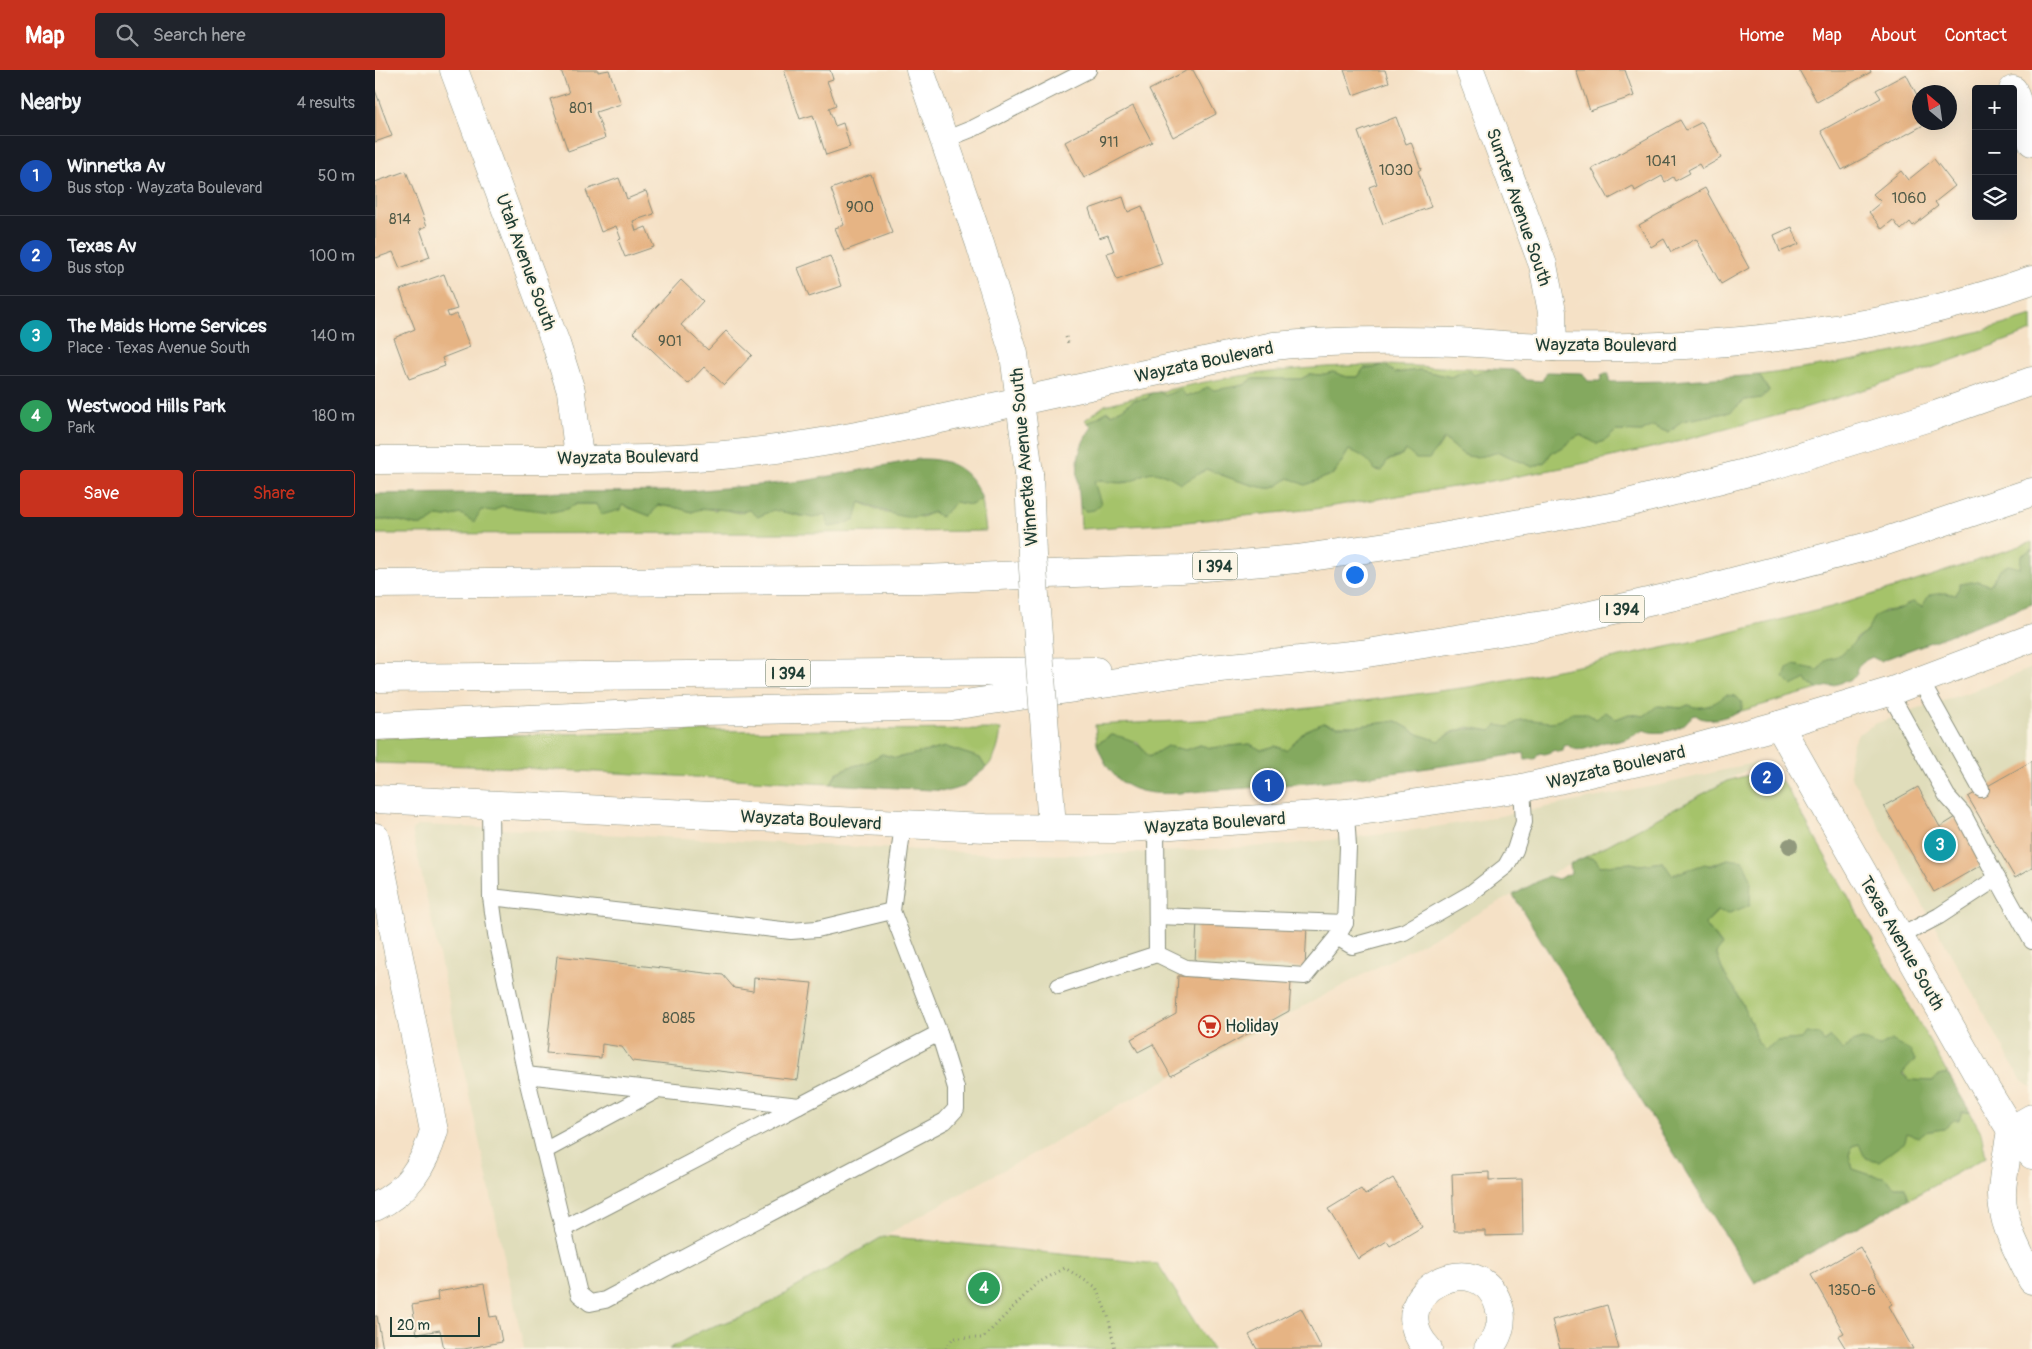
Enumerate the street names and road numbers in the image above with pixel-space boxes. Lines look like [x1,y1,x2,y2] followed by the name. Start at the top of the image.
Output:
[1481,125,1556,289] street label: Sumter Avenue South
[490,191,561,334] street label: Utah Avenue South
[1535,334,1677,357] street label: Wayzata Boulevard
[1132,337,1276,388] street label: Wayzata Boulevard
[1005,367,1044,547] street label: Winnetka Avenue South
[557,445,699,470] street label: Wayzata Boulevard
[1193,552,1237,580] road number: I 394
[1599,596,1645,622] road number: I 394
[765,660,811,686] road number: I 394
[1545,740,1688,795] street label: Wayzata Boulevard
[740,805,882,836] street label: Wayzata Boulevard
[1144,807,1286,840] street label: Wayzata Boulevard
[1854,872,1949,1014] street label: Texas Avenue South

